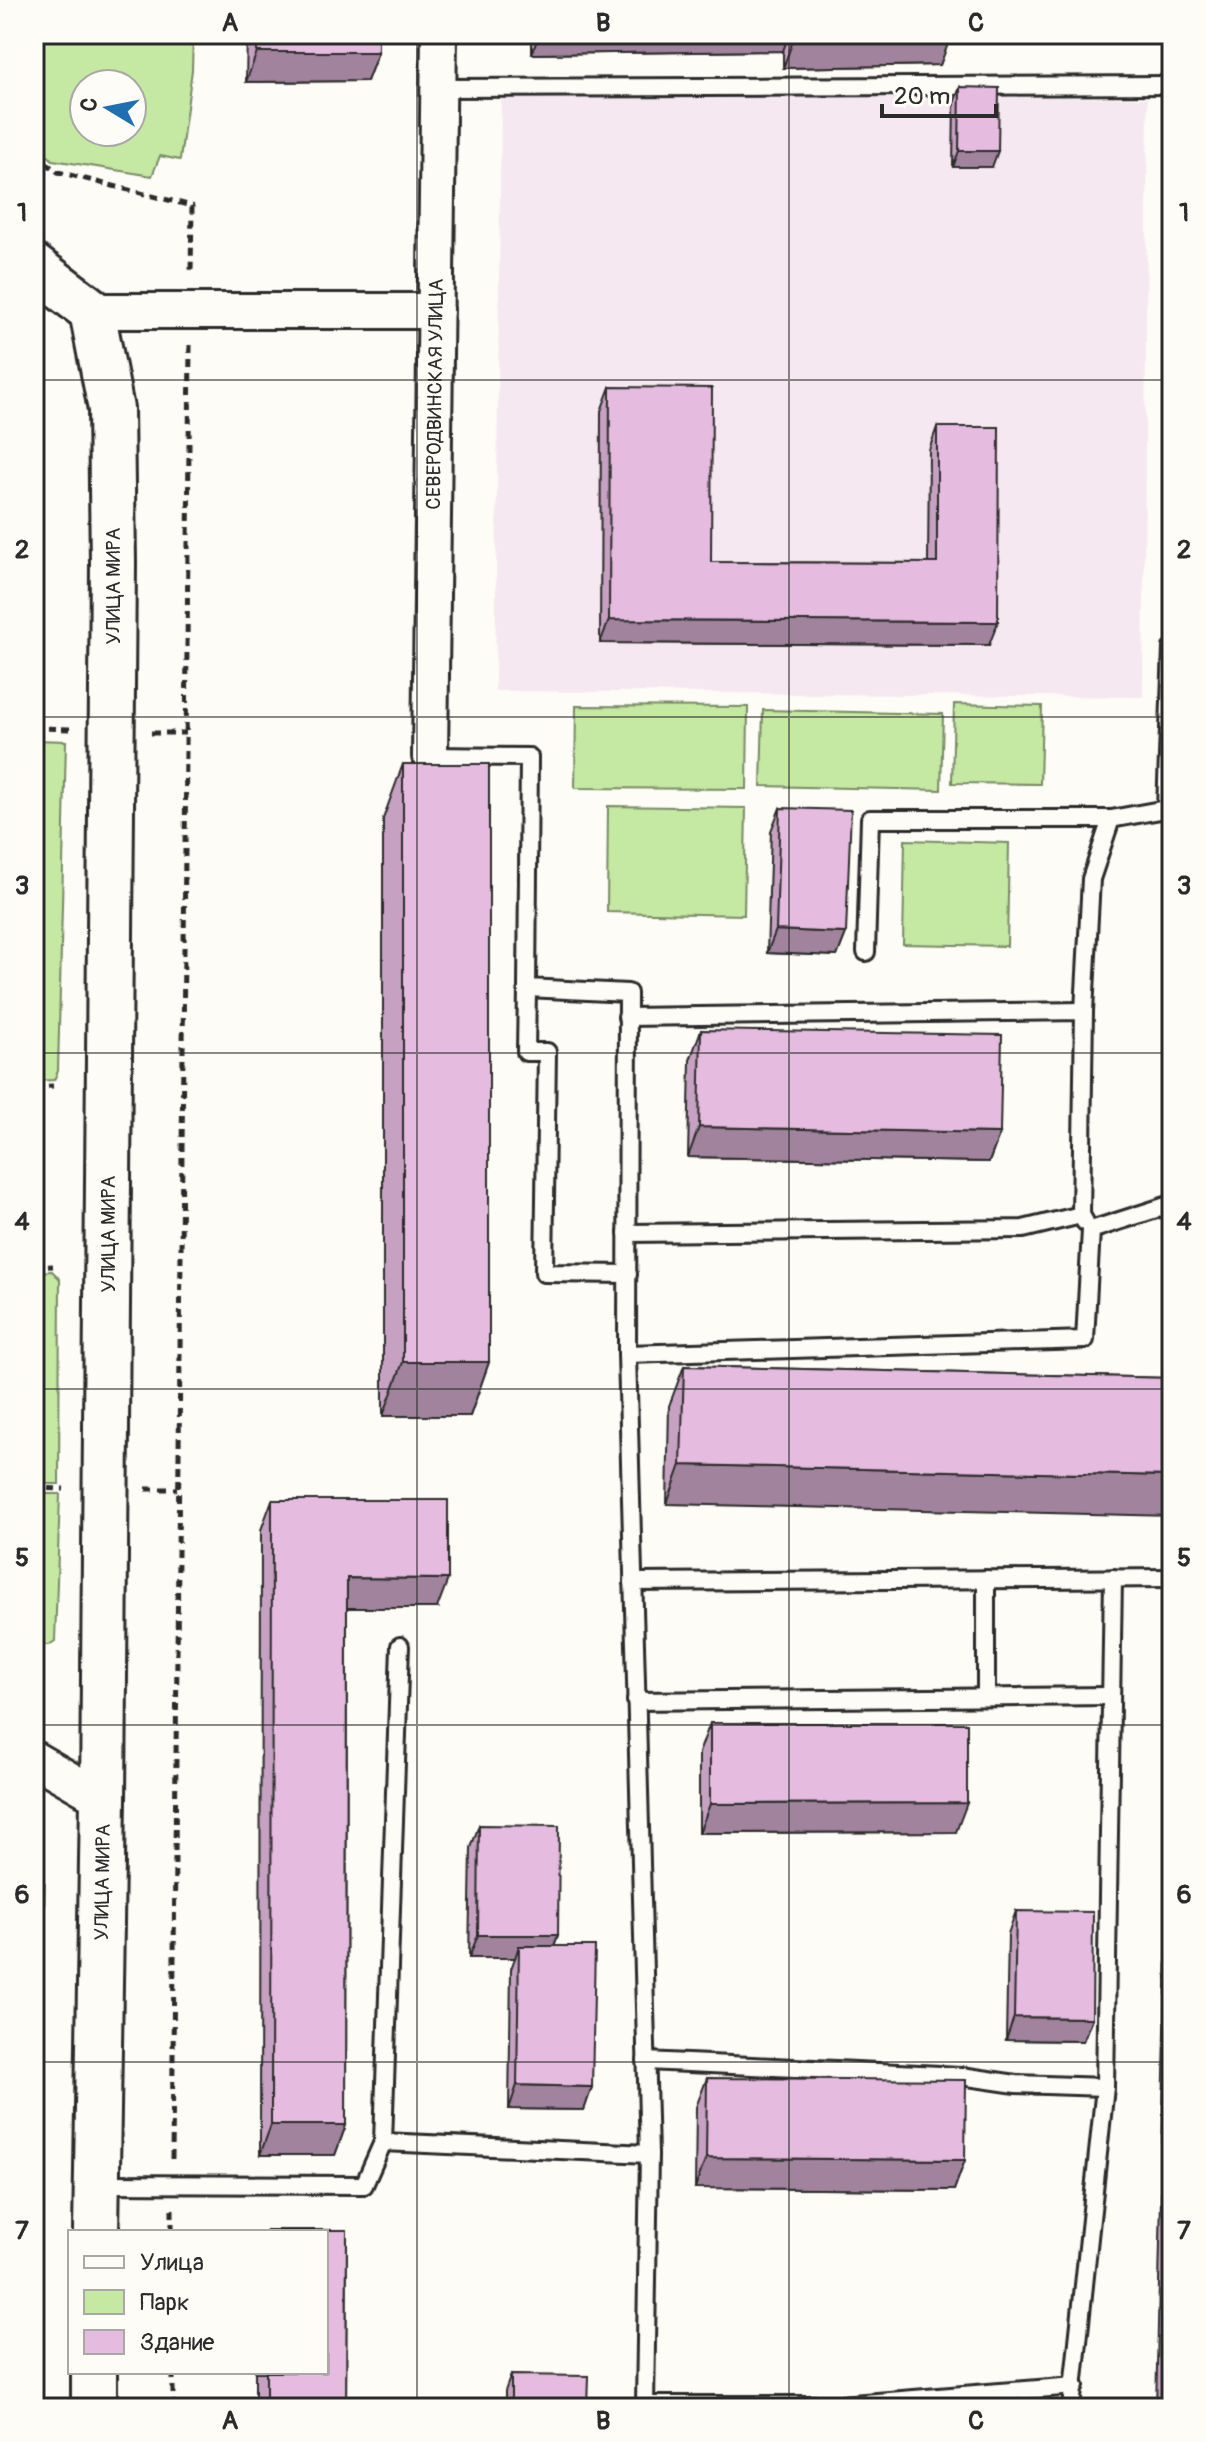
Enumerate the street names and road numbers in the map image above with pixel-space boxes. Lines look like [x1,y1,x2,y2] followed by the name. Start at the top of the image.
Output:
[421,278,449,510] street label: СЕВЕРОДВИНСКАЯ УЛИЦА
[101,528,126,644] street label: УЛИЦА МИРА
[96,1176,121,1292] street label: УЛИЦА МИРА
[89,1823,116,1941] street label: УЛИЦА МИРА

